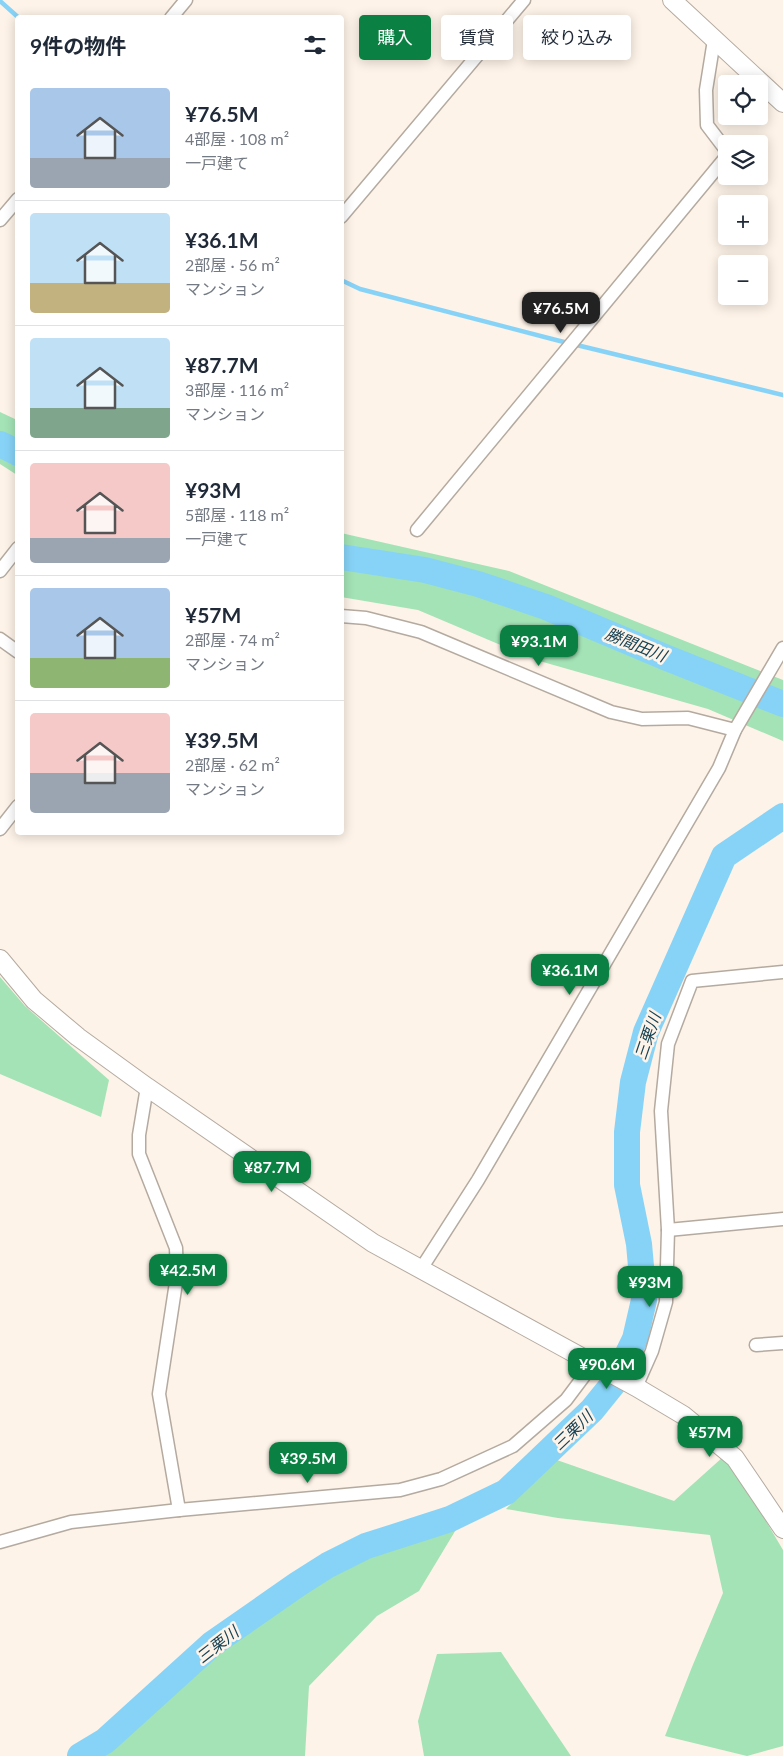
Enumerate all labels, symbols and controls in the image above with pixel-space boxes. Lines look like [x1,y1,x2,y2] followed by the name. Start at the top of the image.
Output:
[359,15,431,60] chip: 購入
[441,15,513,60] chip: 賃貸
[523,15,631,60] chip: 絞り込み
[301,31,329,59] icon: filters
[30,33,126,58] text: 9件の物件
[718,75,768,305] map controls
[718,75,768,125] button: locate
[185,101,259,126] text: ¥76.5M
[70,108,130,168] icon: home
[185,129,289,148] text: 4部屋 · 108 m²
[718,135,768,185] button: layers
[185,153,249,172] text: 一戸建て
[718,195,768,245] button: +
[185,227,259,252] text: ¥36.1M
[70,233,130,293] icon: home
[185,255,280,274] text: 2部屋 · 56 m²
[718,255,768,305] button: −
[185,279,265,298] text: マンション
[520,292,602,334] pin: ¥76.5M
[533,298,589,317] text: ¥76.5M
[185,352,259,377] text: ¥87.7M
[70,358,130,418] icon: home
[185,380,289,399] text: 3部屋 · 116 m²
[185,404,265,423] text: マンション
[185,477,241,502] text: ¥93M
[70,483,130,543] icon: home
[185,505,289,524] text: 5部屋 · 118 m²
[185,529,249,548] text: 一戸建て
[185,602,241,627] text: ¥57M
[70,608,130,668] icon: home
[603,623,671,666] water label: 勝間田川
[498,624,580,667] pin: ¥93.1M
[185,630,280,649] text: 2部屋 · 74 m²
[511,631,567,650] text: ¥93.1M
[185,654,265,673] text: マンション
[185,727,259,752] text: ¥39.5M
[70,733,130,793] icon: home
[185,755,280,774] text: 2部屋 · 62 m²
[185,779,265,798] text: マンション
[529,954,611,996] pin: ¥36.1M
[542,960,598,979] text: ¥36.1M
[630,1008,664,1062] water label: 三栗川
[231,1150,313,1193] pin: ¥87.7M
[244,1157,300,1176] text: ¥87.7M
[147,1254,229,1296] pin: ¥42.5M
[160,1260,216,1279] text: ¥42.5M
[620,1266,680,1308] pin: ¥93M
[629,1272,671,1291] text: ¥93M
[566,1348,648,1390] pin: ¥90.6M
[579,1354,635,1373] text: ¥90.6M
[548,1405,597,1454] water label: 三栗川
[680,1416,740,1458] pin: ¥57M
[689,1422,731,1441] text: ¥57M
[267,1442,349,1484] pin: ¥39.5M
[280,1448,336,1467] text: ¥39.5M
[192,1621,243,1666] water label: 三栗川

